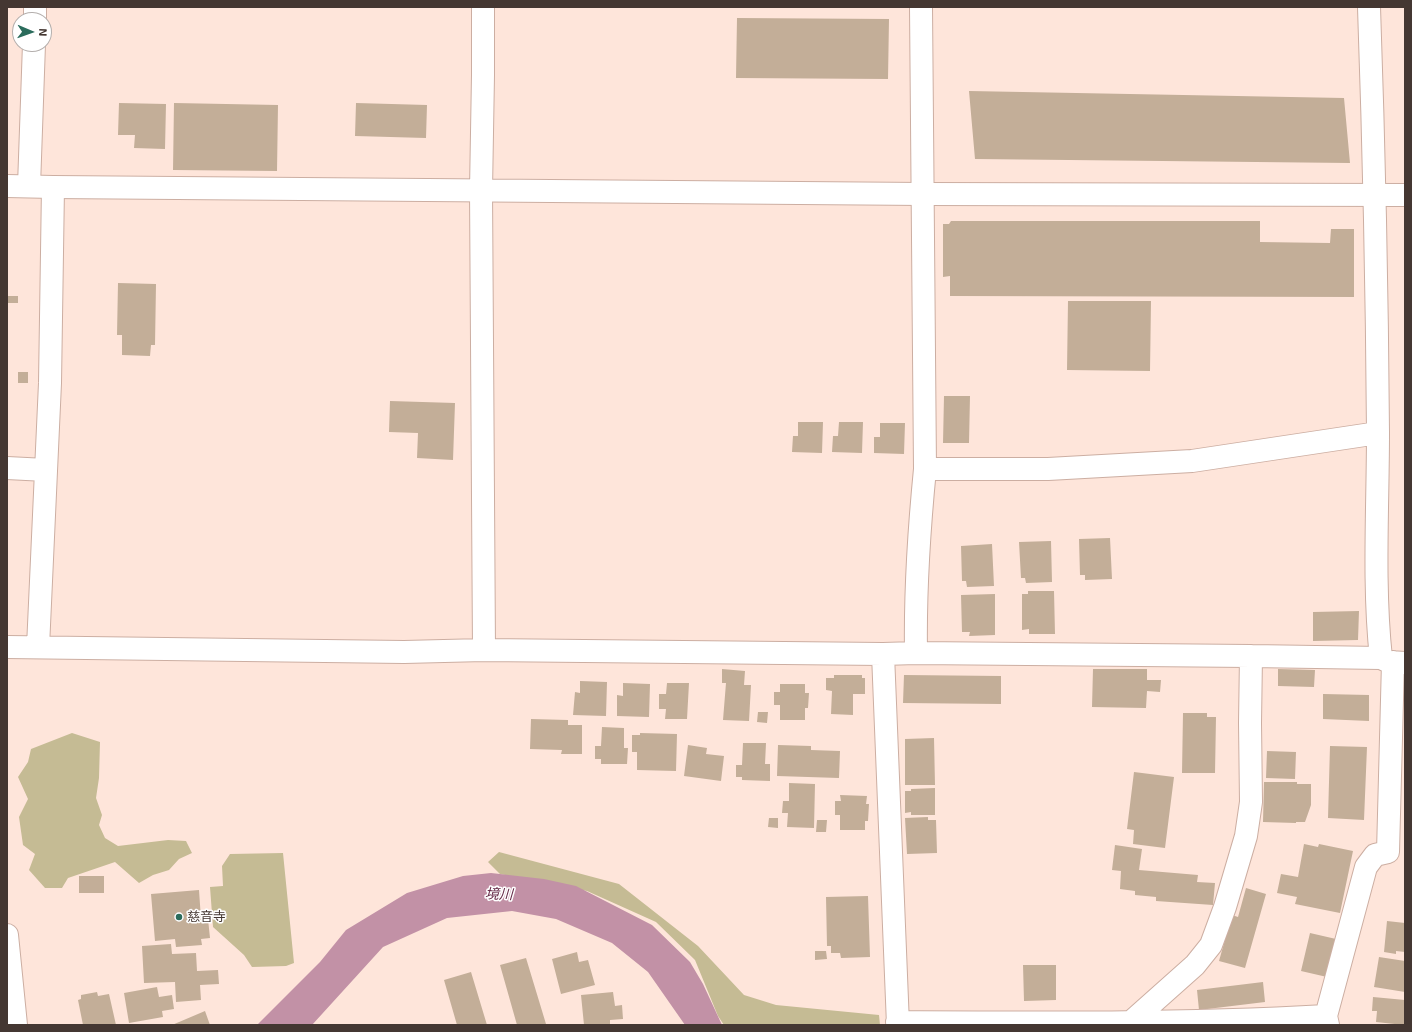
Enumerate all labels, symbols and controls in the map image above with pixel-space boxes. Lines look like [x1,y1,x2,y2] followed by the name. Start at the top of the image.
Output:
[12,12,52,52] north arrow
[37,28,50,37] text: N
[485,885,513,903] water label: 境川
[187,909,226,925] place label: 慈音寺
[174,912,184,922] marker: 慈音寺

